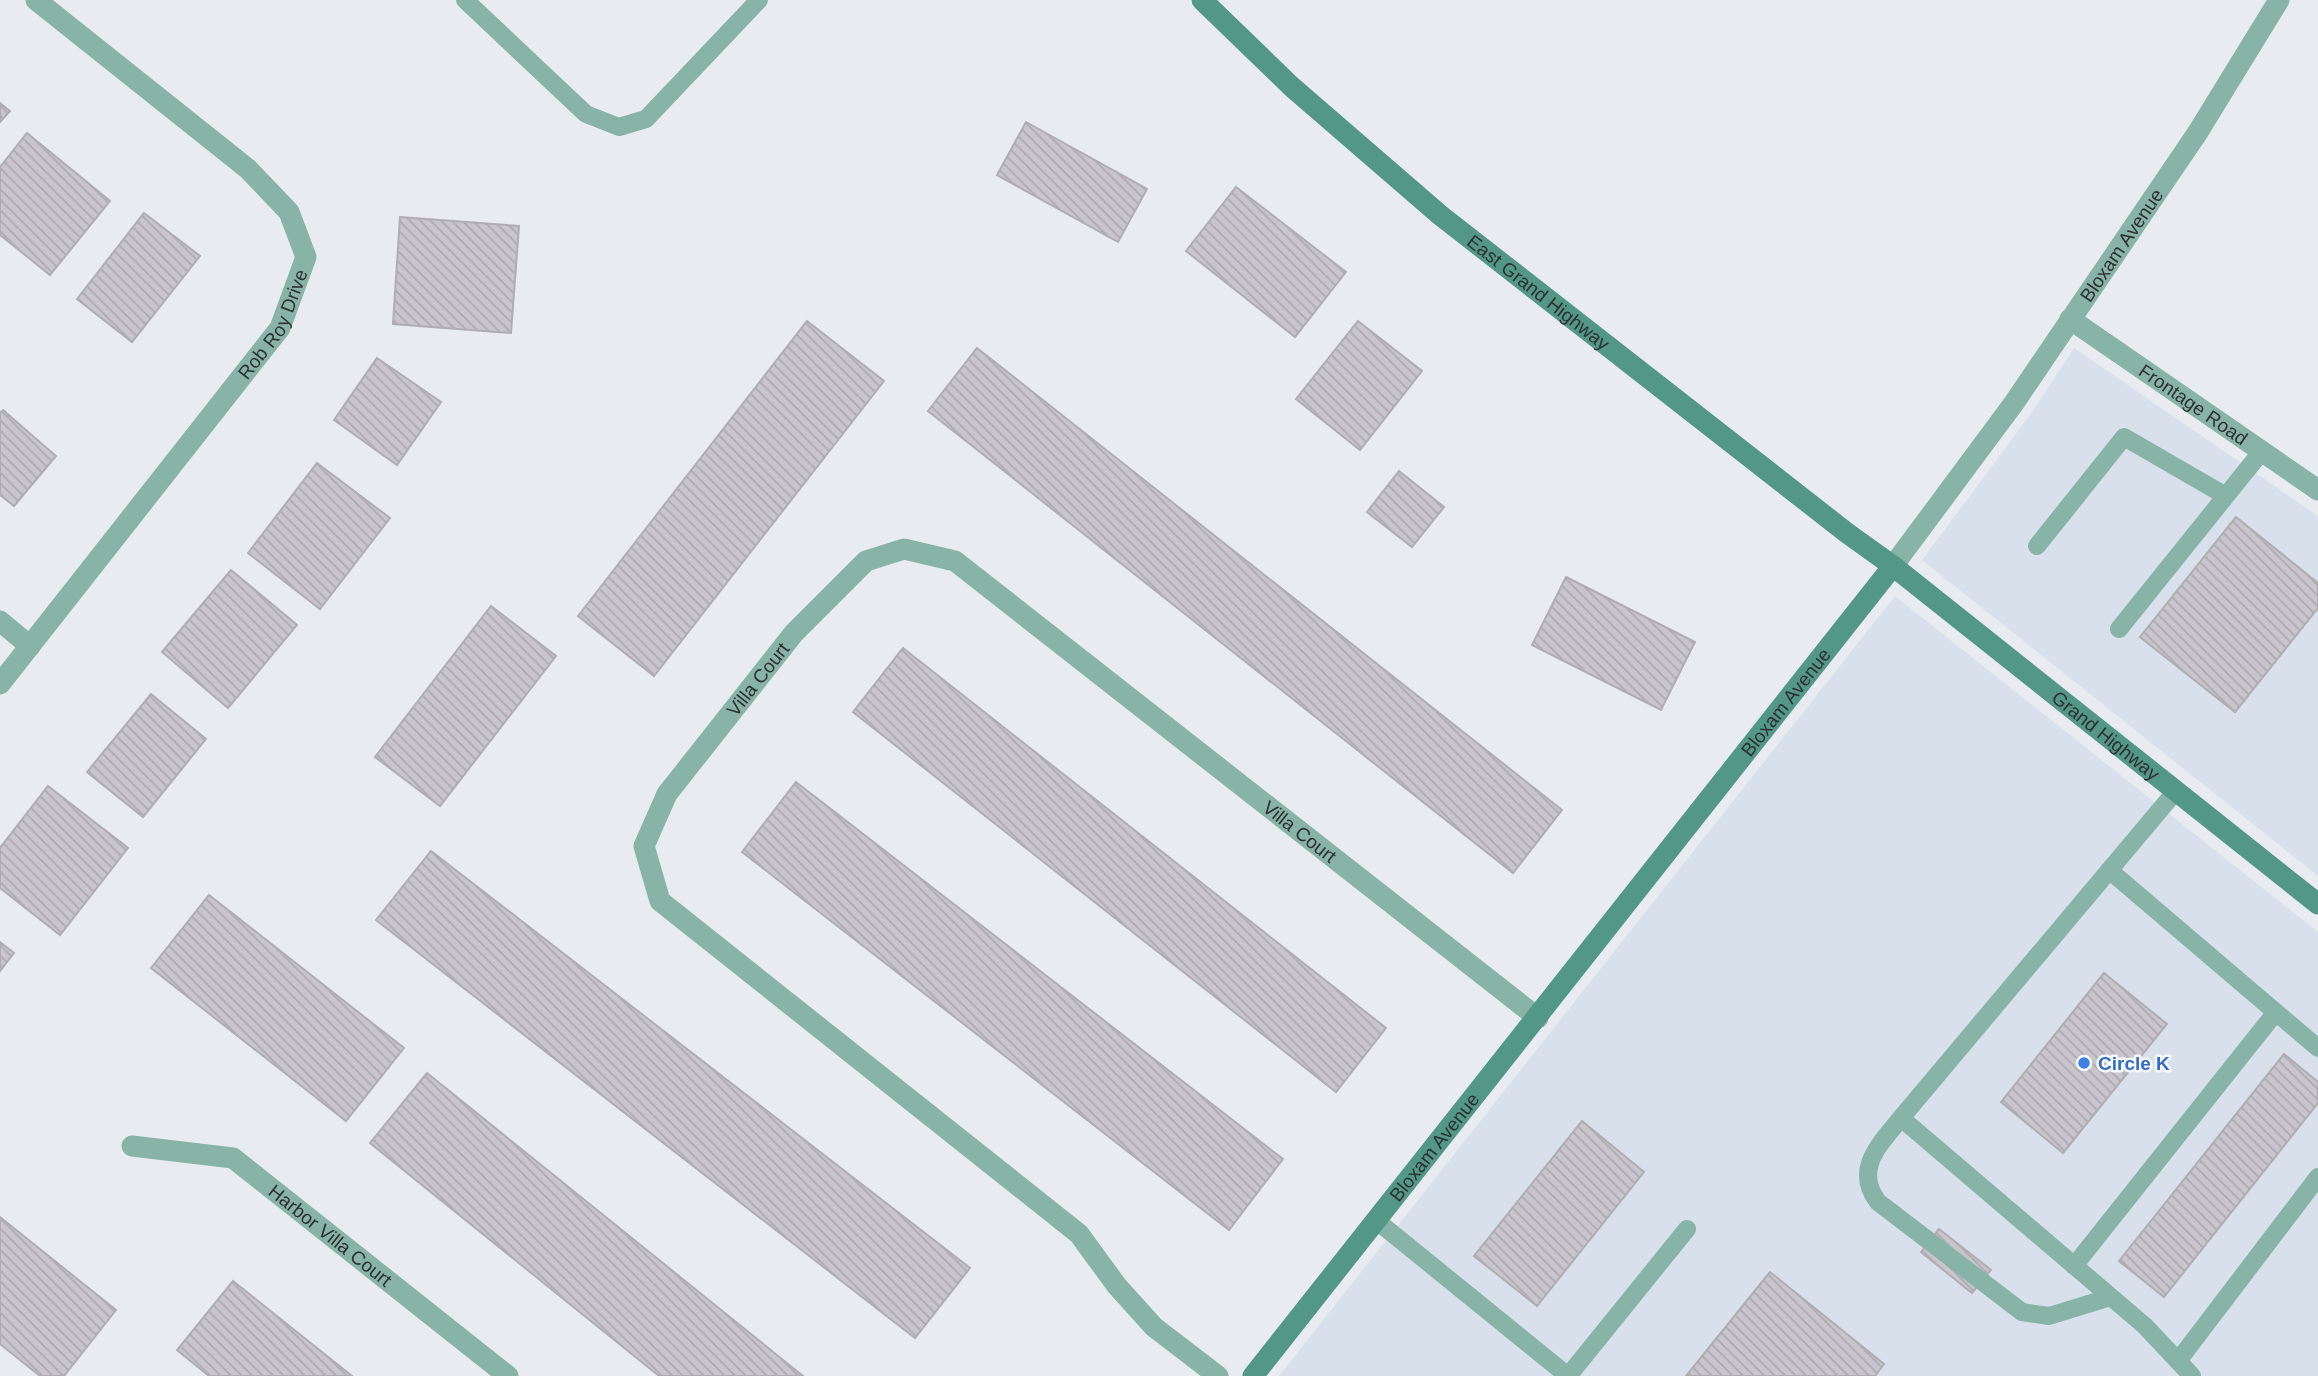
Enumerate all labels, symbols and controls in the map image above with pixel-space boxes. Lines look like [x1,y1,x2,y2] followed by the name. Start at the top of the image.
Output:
[2076,185,2167,306] street label: Bloxam Avenue
[1463,230,1614,355] street label: East Grand Highway
[234,266,312,383] street label: Rob Roy Drive
[2135,360,2251,449] street label: Frontage Road
[723,638,794,720] street label: Villa Court
[1737,644,1835,761] street label: Bloxam Avenue
[2048,687,2164,785] street label: Grand Highway
[1259,797,1341,867] street label: Villa Court
[2098,1053,2170,1074] place label: Circle K
[2076,1055,2092,1071] marker: Circle K
[1385,1089,1484,1205] street label: Bloxam Avenue
[264,1181,396,1291] street label: Harbor Villa Court

